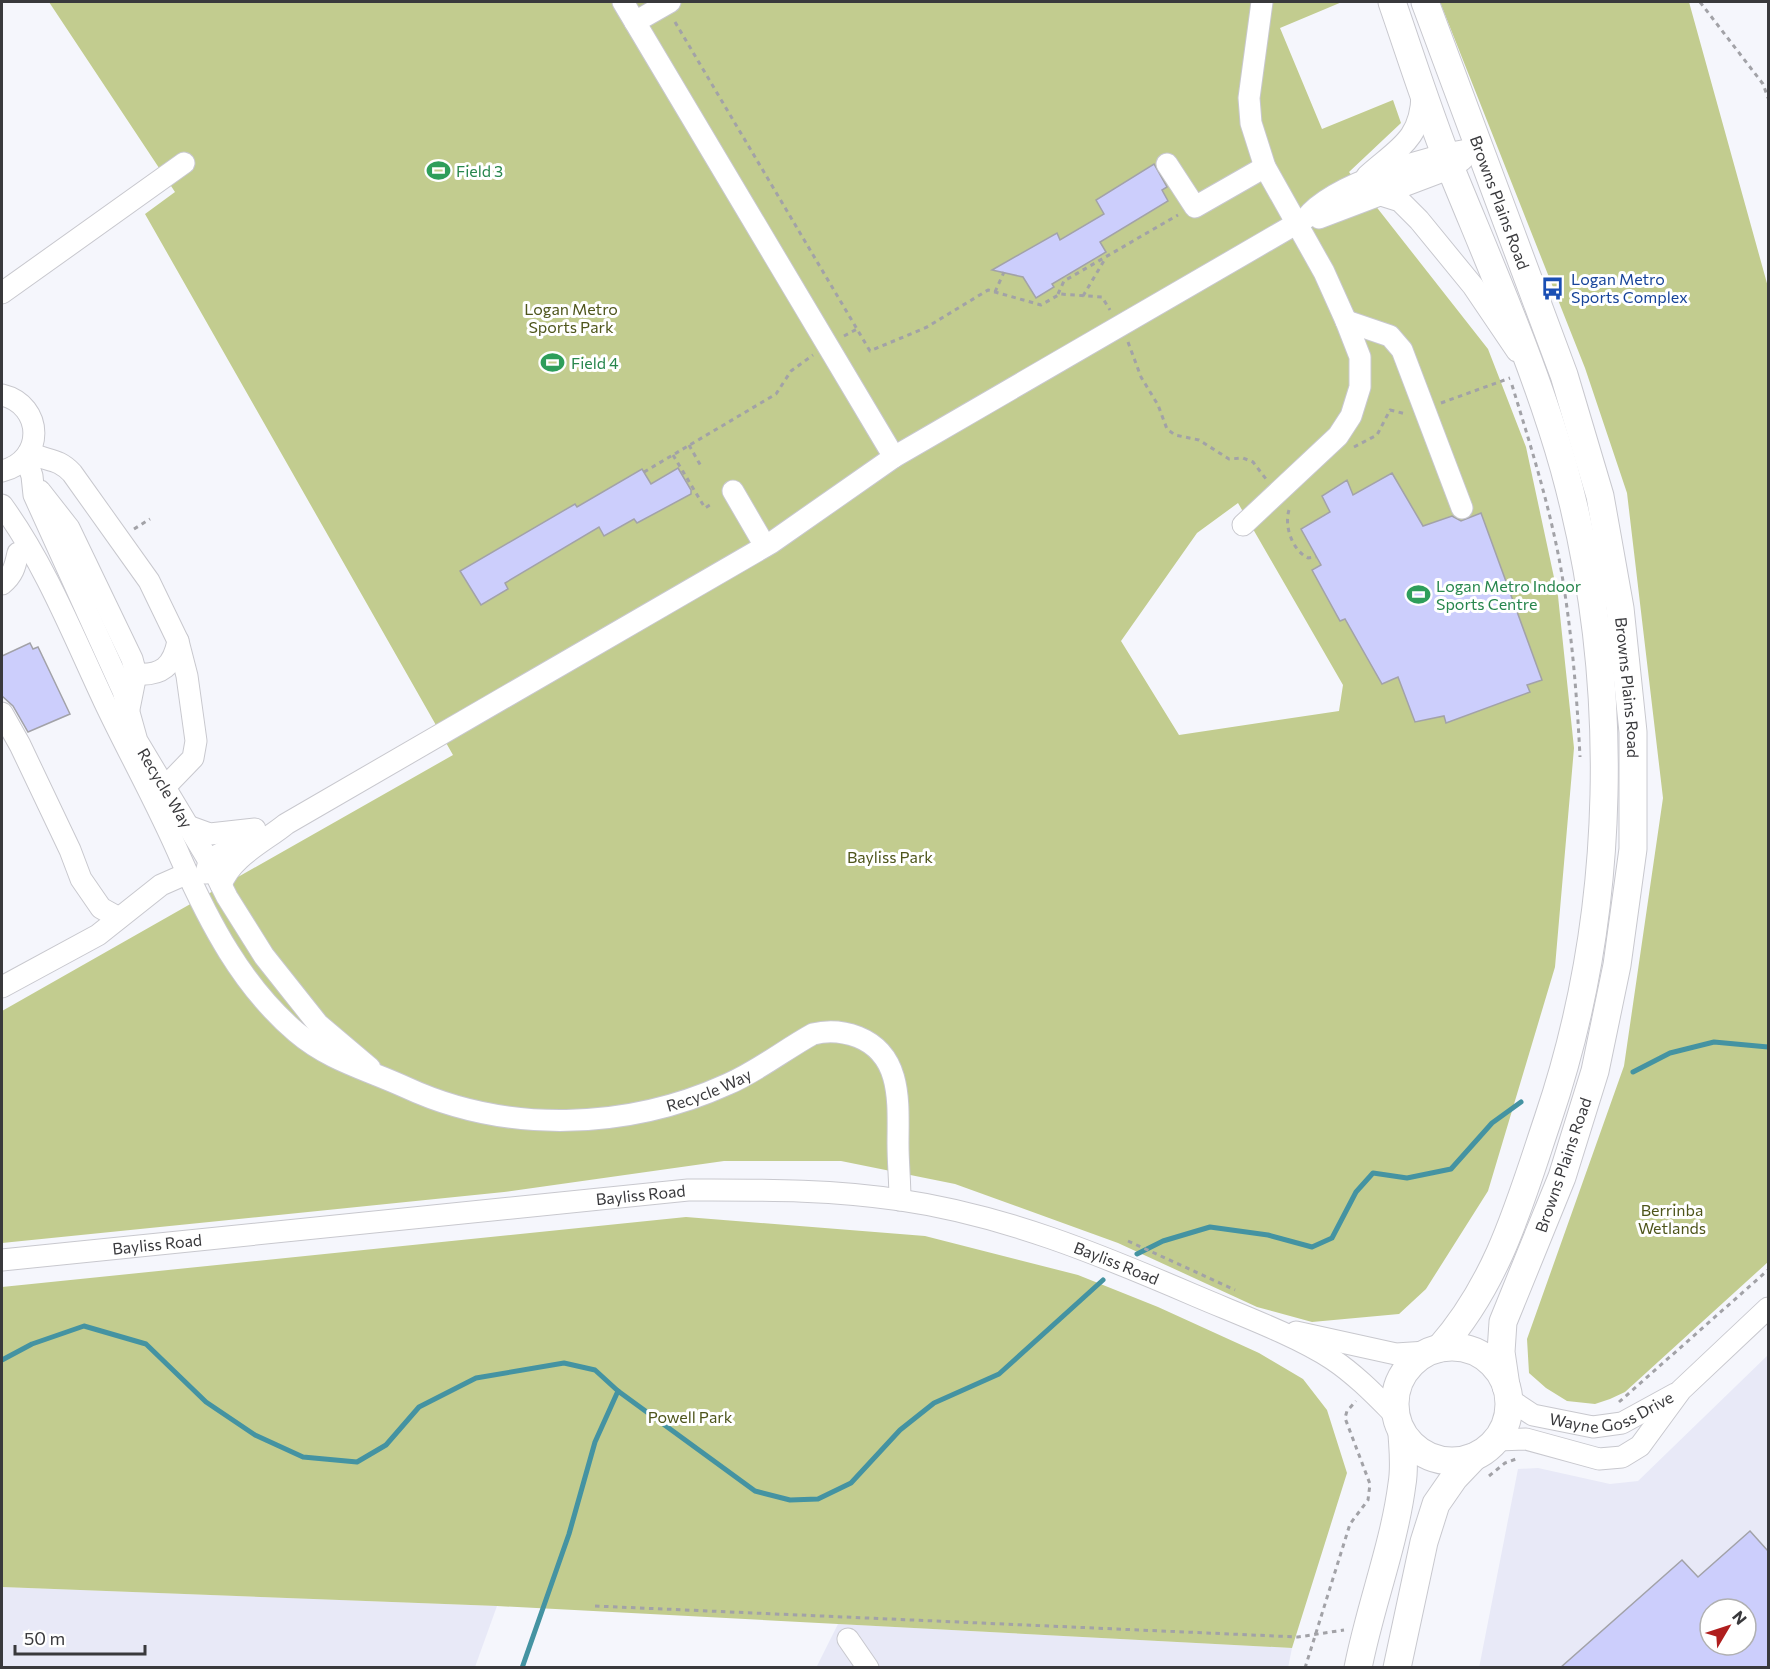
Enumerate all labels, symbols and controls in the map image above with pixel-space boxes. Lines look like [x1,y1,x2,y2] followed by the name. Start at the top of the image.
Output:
[1467,133,1534,272] street label: Browns Plains Road
[425,158,451,184] sports icon: Field 3
[456,161,503,180] place label: Field 3
[1571,269,1688,306] place label: Logan Metro Sports Complex
[1540,275,1566,301] bus stop icon: Logan Metro Sports Complex
[524,299,618,336] park label: Logan Metro Sports Park
[540,350,566,376] sports icon: Field 4
[571,353,619,372] place label: Field 4
[1436,576,1582,613] place label: Logan Metro Indoor Sports Centre
[1405,582,1431,608] sports icon: Logan Metro Indoor Sports Centre
[1612,616,1643,758] street label: Browns Plains Road
[134,744,197,831] street label: Recycle Way
[847,847,933,866] park label: Bayliss Park
[664,1064,754,1115] street label: Recycle Way
[1531,1095,1595,1235] street label: Browns Plains Road
[595,1180,686,1208] street label: Bayliss Road
[1638,1200,1706,1237] park label: Berrinba Wetlands
[111,1230,203,1258] street label: Bayliss Road
[1071,1237,1162,1288] street label: Bayliss Road
[1548,1387,1676,1436] street label: Wayne Goss Drive
[648,1407,733,1426] park label: Powell Park
[1698,1597,1758,1657] north arrow
[1729,1607,1751,1628] text: N
[15,1618,146,1656] scale bar
[24,1627,65,1649] text: 50 m

